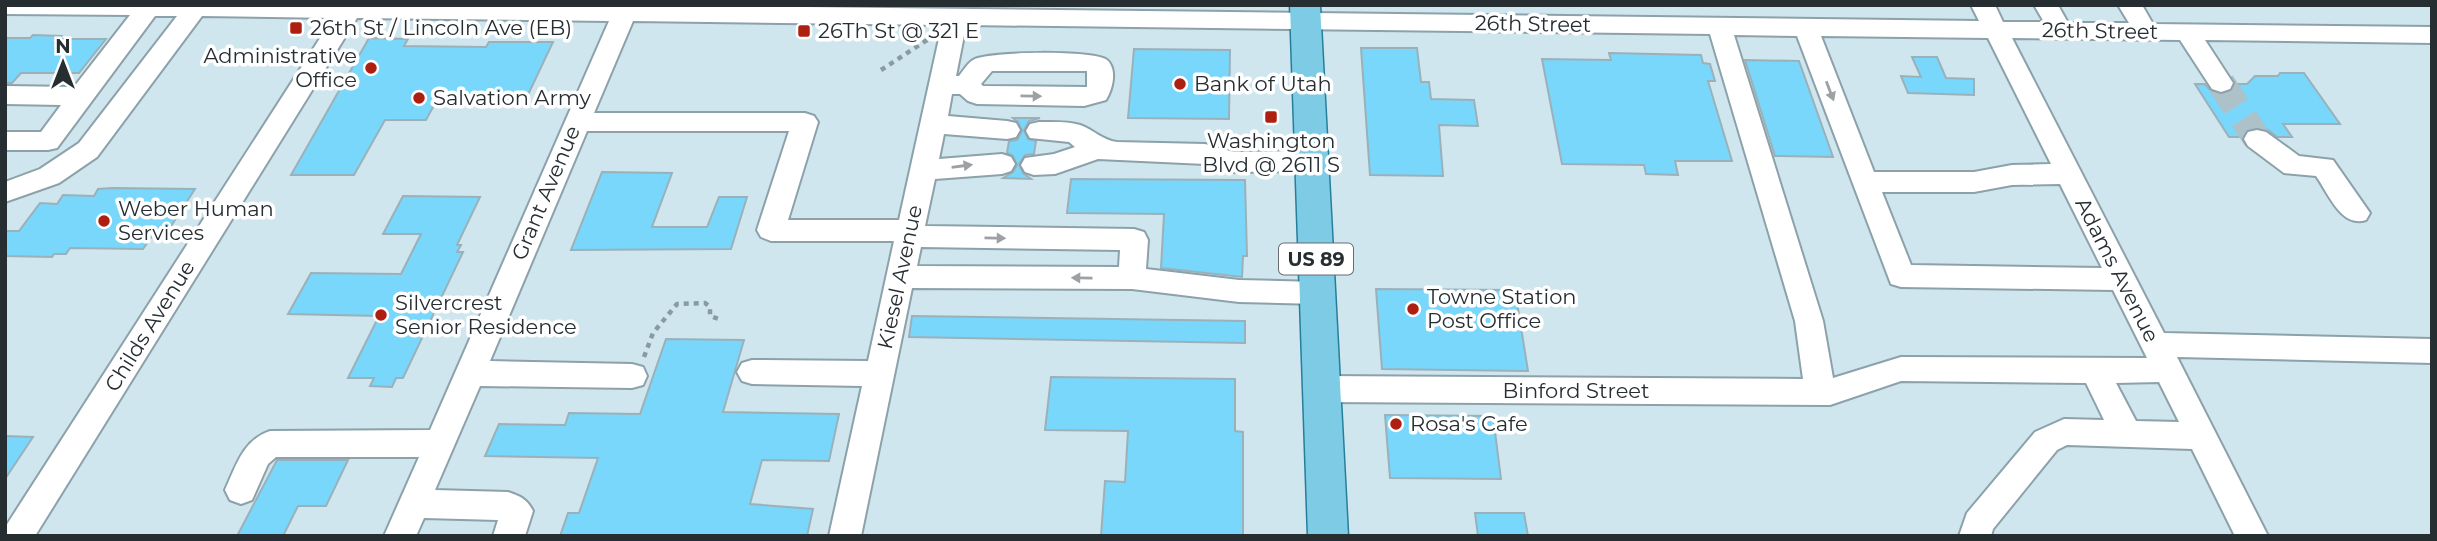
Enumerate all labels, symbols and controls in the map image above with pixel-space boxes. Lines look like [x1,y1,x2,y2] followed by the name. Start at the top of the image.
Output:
[1475,10,1591,37] street label: 26th Street
[310,15,572,40] place label: 26th St / Lincoln Ave (EB)
[2042,17,2158,44] street label: 26th Street
[818,18,979,43] place label: 26Th St @ 321 E
[288,20,304,36] marker: 26th St / Lincoln Ave (EB)
[796,23,812,39] marker: 26Th St @ 321 E
[28,28,98,98] north arrow
[55,35,71,58] text: N
[203,43,357,92] place label: Administrative Office
[363,60,379,76] marker: Administrative Office
[1194,71,1332,96] place label: Bank of Utah
[1172,76,1188,92] marker: Bank of Utah
[1825,81,1836,102] one-way arrow
[433,85,592,110] place label: Salvation Army
[411,90,427,106] marker: Salvation Army
[1020,90,1042,102] one-way arrow
[1263,109,1279,125] marker: Washington Blvd @ 2611 S
[506,122,585,264] street label: Grant Avenue
[1202,128,1340,177] place label: Washington Blvd @ 2611 S
[951,161,973,172] one-way arrow
[2070,193,2165,346] street label: Adams Avenue
[118,196,274,245] place label: Weber Human Services
[872,203,927,351] street label: Kiesel Avenue
[96,213,112,229] marker: Weber Human Services
[985,232,1007,243] one-way arrow
[1279,244,1353,274] road number: US 89
[99,256,200,396] street label: Childs Avenue
[1071,272,1093,284] one-way arrow
[1427,284,1577,333] place label: Towne Station Post Office
[395,290,577,339] place label: Silvercrest Senior Residence
[1405,301,1421,317] marker: Towne Station Post Office
[373,307,389,323] marker: Silvercrest Senior Residence
[1502,378,1650,403] street label: Binford Street
[1410,411,1528,436] place label: Rosa's Cafe
[1388,416,1404,432] marker: Rosa's Cafe

